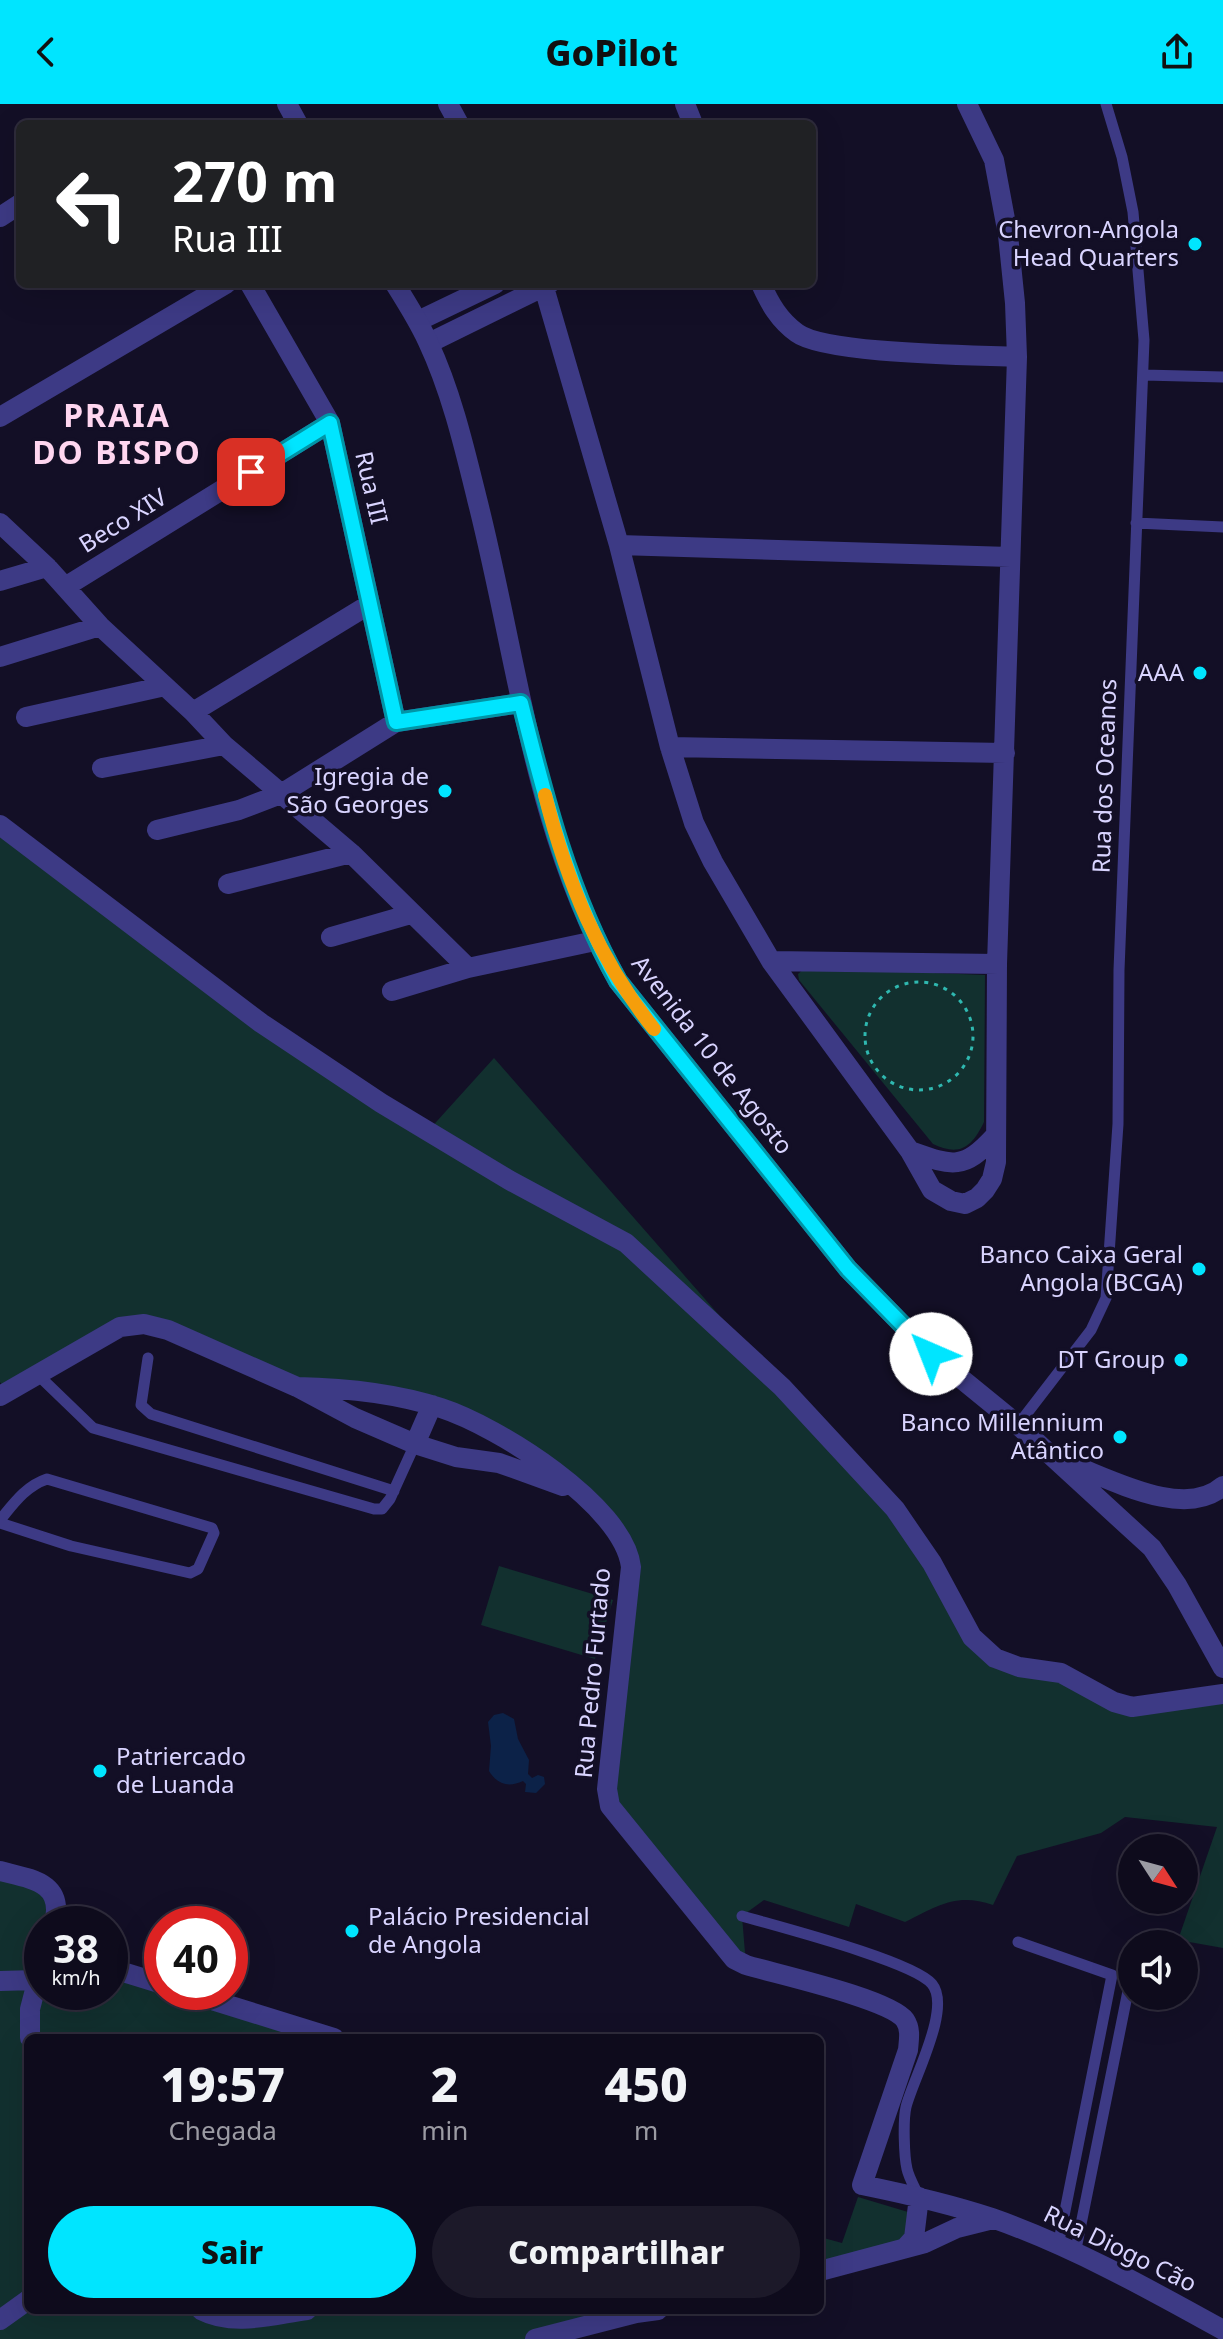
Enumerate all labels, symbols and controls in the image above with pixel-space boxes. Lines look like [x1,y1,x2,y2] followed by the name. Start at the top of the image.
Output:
[545,28,678,77] text: GoPilot
[24,30,68,74] icon: back
[1155,30,1199,74] icon: share
[172,142,337,218] text: 270 m
[40,152,144,256] icon: left
[998,212,1179,273] place label: Chevron-Angola Head Quarters
[172,214,283,263] text: Rua III
[1186,235,1204,253] marker: Chevron-Angola Head Quarters
[32,393,202,473] district label: PRAIA DO BISPO
[217,438,285,506] pin
[348,448,397,527] street label: Rua III
[229,450,273,494] icon: arrive
[72,479,173,560] street label: Beco XIV
[1138,655,1185,688] place label: AAA
[1191,664,1209,682] marker: AAA
[1084,678,1123,874] street label: Rua dos Oceanos
[287,759,429,820] place label: Igregia de São Georges
[436,782,454,800] marker: Igregia de São Georges
[625,948,801,1160] street label: Avenida 10 de Agosto
[980,1237,1183,1298] place label: Banco Caixa Geral Angola (BCGA)
[1190,1260,1208,1278] marker: Banco Caixa Geral Angola (BCGA)
[889,1312,973,1396] position arrow
[1058,1342,1165,1375] place label: DT Group
[1172,1351,1190,1369] marker: DT Group
[901,1405,1104,1466] place label: Banco Millennium Atântico
[1111,1428,1129,1446] marker: Banco Millennium Atântico
[566,1566,617,1779] street label: Rua Pedro Furtado
[116,1739,246,1800] place label: Patriercado de Luanda
[91,1762,109,1780] marker: Patriercado de Luanda
[1118,1834,1198,1914] north arrow
[1118,1834,1198,2010] map controls
[368,1899,590,1960] place label: Palácio Presidencial de Angola
[144,1906,248,2010] speed limit sign: 40
[53,1920,99,1975] text: 38
[343,1922,361,1940] marker: Palácio Presidencial de Angola
[1118,1930,1198,2010] button: sound
[51,1964,101,1991] text: km/h
[160,2051,285,2116] text: 19:57
[431,2051,459,2116] text: 2
[605,2051,688,2116] text: 450
[168,2112,277,2148] text: Chegada
[421,2112,468,2148] text: min
[634,2112,658,2148] text: m
[1039,2196,1203,2299] street label: Rua Diogo Cão
[48,2206,416,2298] button: Sair
[432,2206,800,2298] button: Compartilhar

